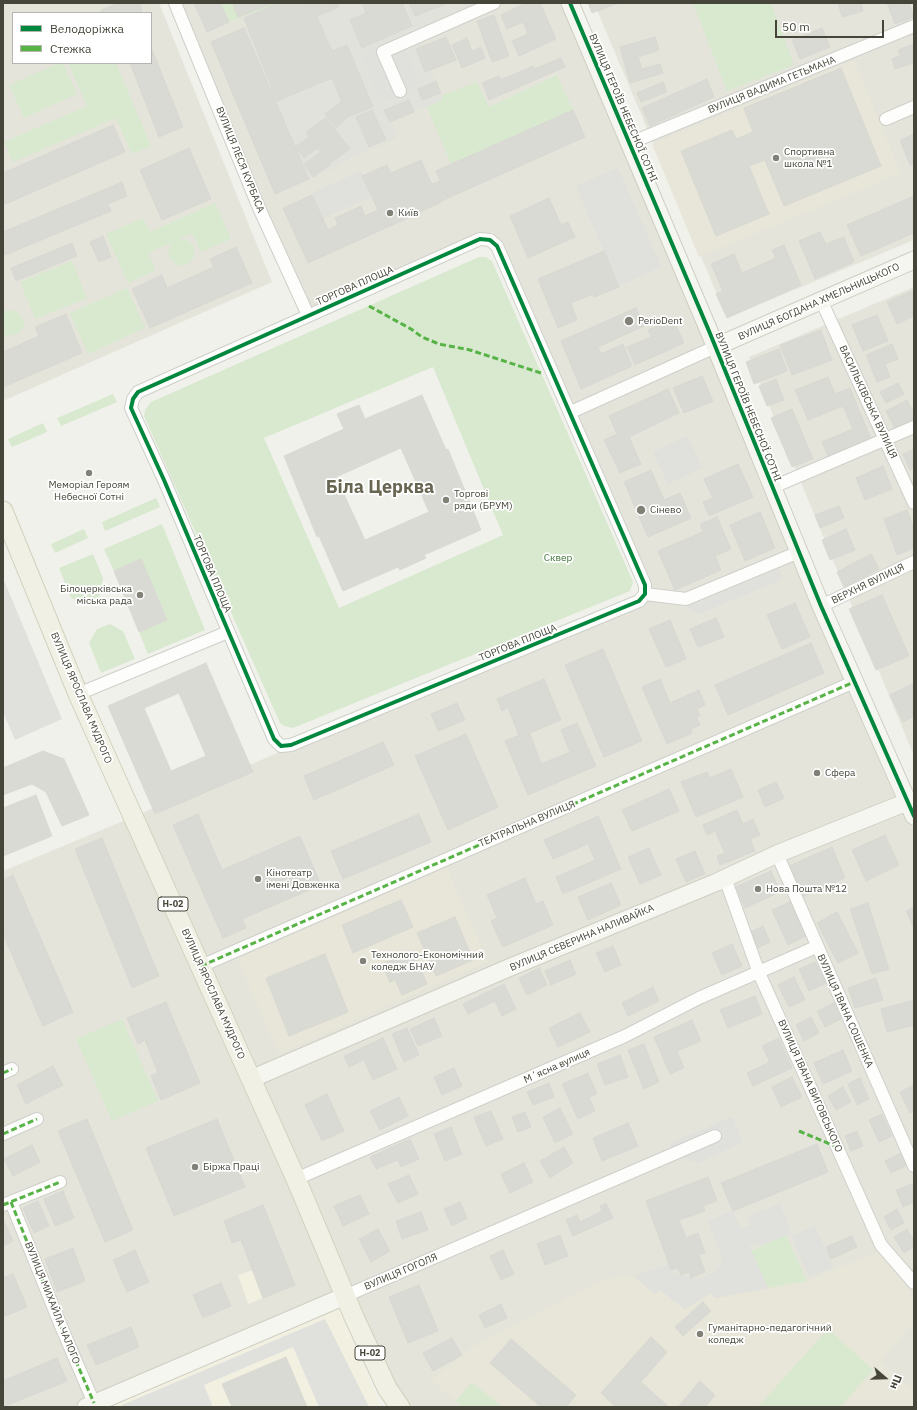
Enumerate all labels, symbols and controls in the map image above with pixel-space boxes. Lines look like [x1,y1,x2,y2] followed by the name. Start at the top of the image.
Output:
[12,12,152,64] legend
[777,12,886,38] scale bar
[782,19,810,34] text: 50 m
[50,21,124,36] text: Велодоріжка
[586,32,660,184] street label: ВУЛИЦЯ ГЕРОЇВ НЕБЕСНОЇ СОТНІ
[50,41,92,56] text: Стежка
[706,54,838,116] street label: ВУЛИЦЯ ВАДИМА ГЕТЬМАНА
[213,105,267,215] street label: ВУЛИЦЯ ЛЕСЯ КУРБАСА
[784,146,835,170] place label: Спортивна школа №1
[771,153,781,163] marker: Спортивна школа №1
[398,207,418,219] place label: Київ
[385,208,395,218] marker: Київ
[736,261,902,343] street label: ВУЛИЦЯ БОГДАНА ХМЕЛЬНИЦЬКОГО
[315,264,395,308] street label: ТОРГОВА ПЛОЩА
[623,315,635,327] marker: PerioDent
[638,315,683,327] place label: PerioDent
[712,331,784,483] street label: ВУЛИЦЯ ГЕРОЇВ НЕБЕСНОЇ СОТНІ
[836,343,900,461] street label: ВАСИЛЬКІВСЬКА ВУЛИЦЯ
[84,468,94,478] marker: Меморіал Героям Небесної Сотні
[326,477,434,499] district label: Біла Церква
[48,479,130,502] place label: Меморіал Героям Небесної Сотні
[454,488,513,512] place label: Торгові ряди (БРУМ)
[441,495,451,505] marker: Торгові ряди (БРУМ)
[635,504,647,516] marker: Сінево
[650,504,681,516] place label: Сінево
[190,534,234,614] street label: ТОРГОВА ПЛОЩА
[544,552,572,564] park label: Сквер
[830,561,906,607] street label: ВЕРХНЯ ВУЛИЦЯ
[60,583,132,606] place label: Білоцерківська міська рада
[135,590,145,600] marker: Білоцерківська міська рада
[477,622,559,664] street label: ТОРГОВА ПЛОЩА
[48,630,114,766] street label: ВУЛИЦЯ ЯРОСЛАВА МУДРОГО
[825,767,855,779] place label: Сфера
[812,768,822,778] marker: Сфера
[477,798,577,850] street label: ТЕАТРАЛЬНА ВУЛИЦЯ
[266,867,340,890] place label: Кінотеатр імені Довженка
[253,874,263,884] marker: Кінотеатр імені Довженка
[766,883,847,895] place label: Нова Пошта №12
[753,884,763,894] marker: Нова Пошта №12
[158,897,188,911] road number: Н-02
[508,902,656,974] street label: ВУЛИЦЯ СЕВЕРИНА НАЛИВАЙКА
[179,927,247,1061] street label: ВУЛИЦЯ ЯРОСЛАВА МУДРОГО
[371,949,484,972] place label: Технолого-Економічний коледж БНАУ
[814,952,876,1070] street label: ВУЛИЦЯ ІВАНА СОШЕНКА
[358,956,368,966] marker: Технолого-Економічний коледж БНАУ
[775,1018,845,1154] street label: ВУЛИЦЯ ІВАНА ВИГОВСЬКОГО
[522,1046,592,1086] street label: Мʼясна вулиця
[203,1161,259,1173] place label: Біржа Праці
[190,1162,200,1172] marker: Біржа Праці
[22,1240,82,1366] street label: ВУЛИЦЯ МИХАЙЛА ЧАЛОГО
[363,1251,439,1293] street label: ВУЛИЦЯ ГОГОЛЯ
[708,1322,832,1346] place label: Гуманітарно-педагогічний коледж
[695,1329,705,1339] marker: Гуманітарно-педагогічний коледж
[355,1346,385,1360] road number: Н-02
[865,1358,905,1398] north arrow
[887,1373,905,1391] text: Пн

